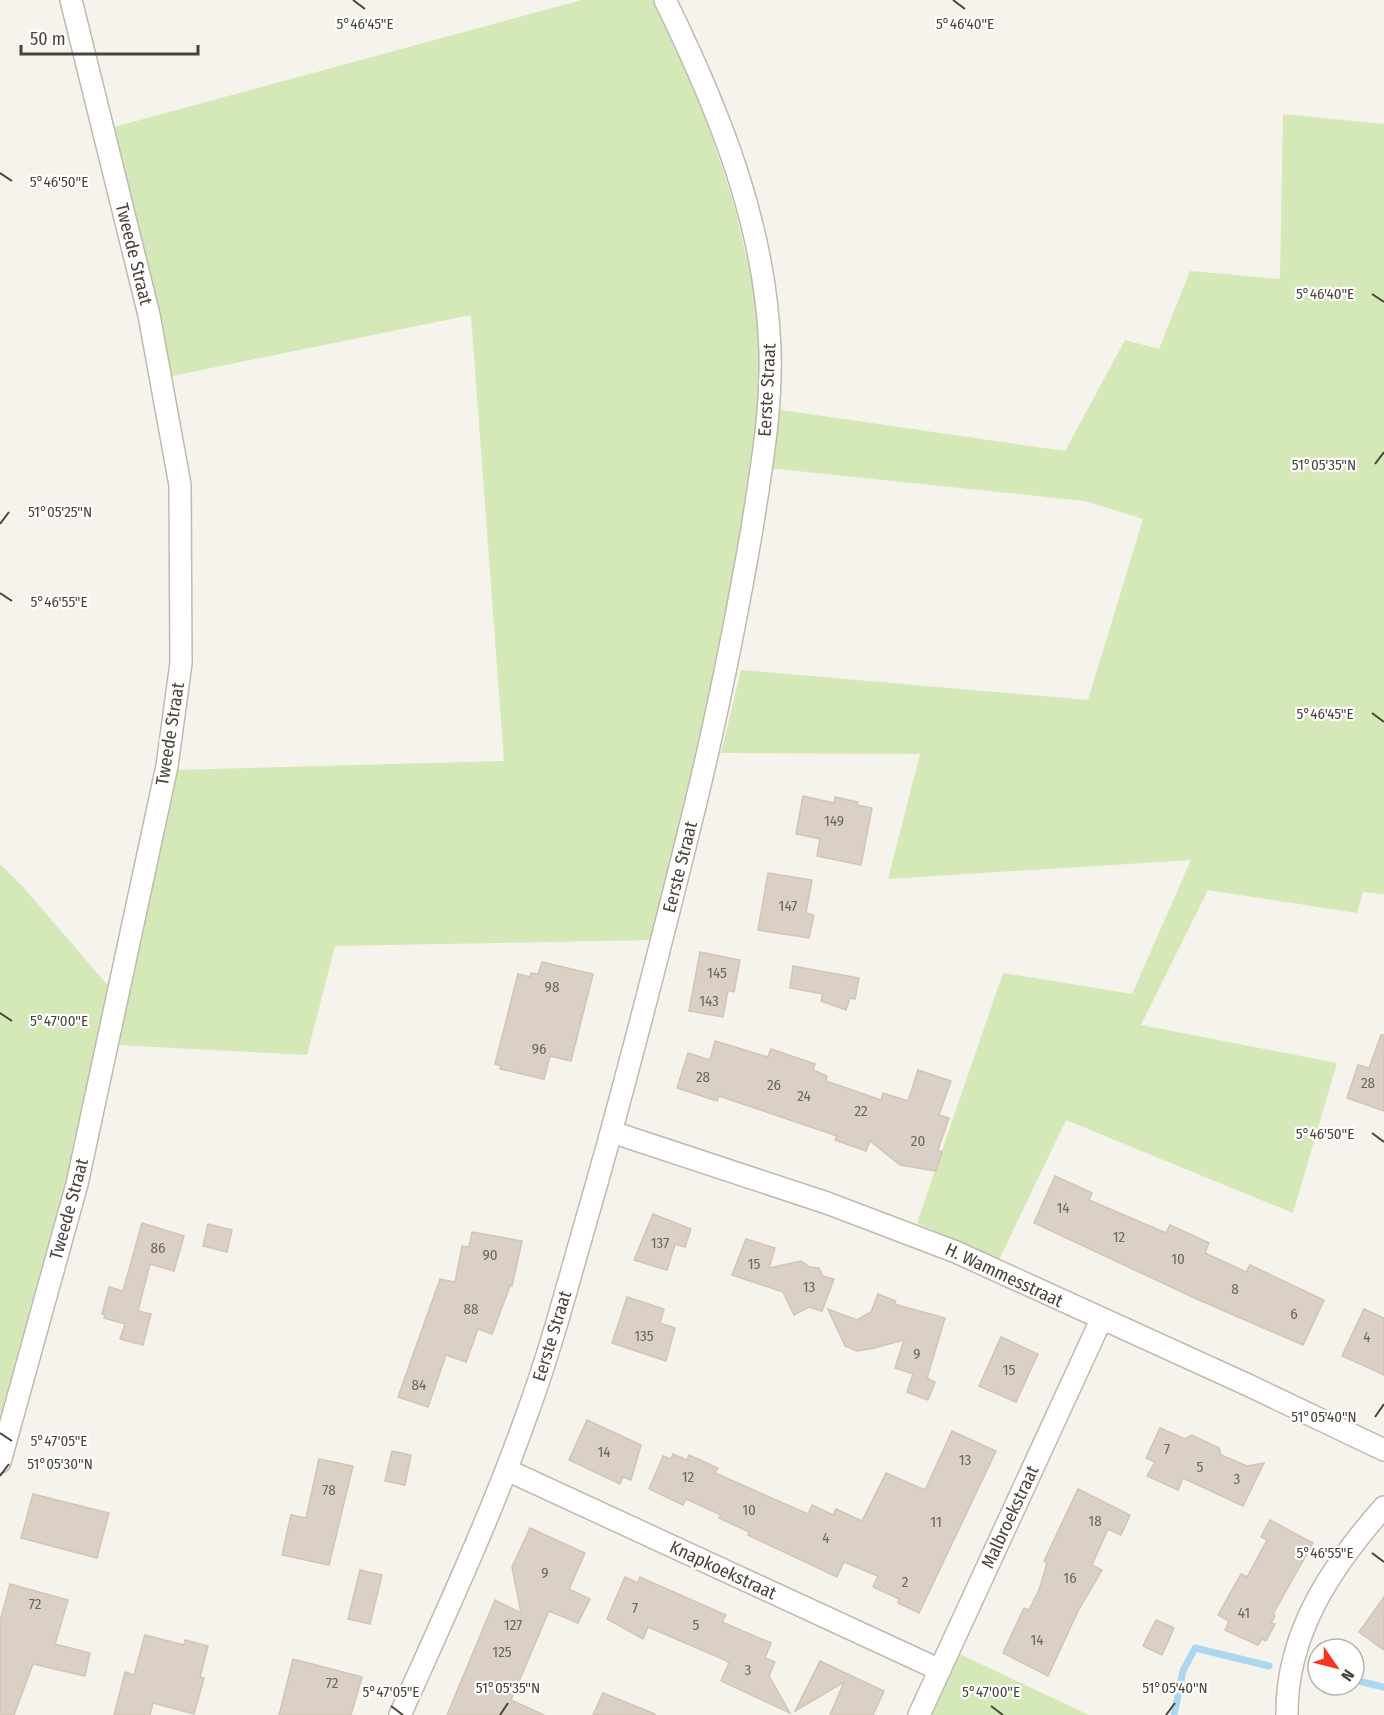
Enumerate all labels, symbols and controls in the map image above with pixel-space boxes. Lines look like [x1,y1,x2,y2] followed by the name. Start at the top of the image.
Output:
[337,15,393,33] text: 5°46'45"E
[936,15,994,33] text: 5°46'40"E
[21,18,198,56] scale bar
[30,28,66,50] text: 50 m
[30,173,88,191] text: 5°46'50"E
[111,201,157,307] street label: Tweede Straat
[1296,285,1354,303] text: 5°46'40"E
[754,343,780,437] street label: Eerste Straat
[1292,456,1356,474] text: 51°05'35"N
[28,503,92,521] text: 51°05'25"N
[30,593,88,611] text: 5°46'55"E
[151,681,189,787] street label: Tweede Straat
[1297,705,1353,723] text: 5°46'45"E
[824,812,844,830] house number: 149
[658,819,702,915] street label: Eerste Straat
[779,897,797,915] house number: 147
[707,964,727,982] house number: 145
[545,978,559,996] house number: 98
[699,992,719,1010] house number: 143
[30,1012,88,1030] text: 5°47'00"E
[532,1040,546,1058] house number: 96
[696,1068,710,1086] house number: 28
[1361,1074,1375,1092] house number: 28
[767,1076,781,1094] house number: 26
[797,1087,811,1105] house number: 24
[854,1102,868,1120] house number: 22
[1296,1125,1354,1143] text: 5°46'50"E
[911,1132,925,1150] house number: 20
[45,1156,93,1262] street label: Tweede Straat
[1056,1199,1070,1217] house number: 14
[1113,1228,1126,1246] house number: 12
[651,1234,669,1252] house number: 137
[942,1238,1067,1312] street label: H. Wammesstraat
[151,1239,165,1257] house number: 86
[482,1246,498,1264] house number: 90
[1171,1250,1185,1268] house number: 10
[748,1255,760,1273] house number: 15
[803,1278,816,1296] house number: 13
[1231,1280,1239,1298] house number: 8
[528,1288,576,1384] street label: Eerste Straat
[463,1300,479,1318] house number: 88
[1290,1305,1298,1323] house number: 6
[634,1327,654,1345] house number: 135
[1363,1328,1371,1346] house number: 4
[913,1345,921,1363] house number: 9
[1003,1361,1015,1379] house number: 15
[412,1376,426,1394] house number: 84
[1291,1408,1357,1426] text: 51°05'40"N
[31,1432,87,1450] text: 5°47'05"E
[1164,1440,1170,1458] house number: 7
[597,1443,611,1461] house number: 14
[959,1451,972,1469] house number: 13
[27,1455,93,1473] text: 51°05'30"N
[1197,1458,1204,1476] house number: 5
[977,1462,1043,1572] street label: Malbroekstraat
[682,1468,695,1486] house number: 12
[1234,1470,1241,1488] house number: 3
[322,1481,336,1499] house number: 78
[742,1501,756,1519] house number: 10
[1088,1512,1102,1530] house number: 18
[930,1513,942,1531] house number: 11
[822,1529,830,1547] house number: 4
[666,1536,780,1604] street label: Knapkoekstraat
[1296,1544,1354,1562] text: 5°46'55"E
[541,1564,549,1582] house number: 9
[1063,1569,1077,1587] house number: 16
[902,1573,909,1591] house number: 2
[29,1595,42,1613] house number: 72
[632,1599,638,1617] house number: 7
[1238,1604,1250,1622] house number: 41
[504,1616,522,1634] house number: 127
[693,1616,700,1634] house number: 5
[1030,1631,1044,1649] house number: 14
[1306,1637,1366,1697] north arrow
[492,1643,512,1661] house number: 125
[745,1661,752,1679] house number: 3
[1337,1666,1358,1685] text: N
[326,1674,339,1692] house number: 72
[476,1679,540,1697] text: 51°05'35"N
[1142,1679,1208,1697] text: 51°05'40"N
[363,1683,419,1701] text: 5°47'05"E
[962,1683,1020,1701] text: 5°47'00"E

